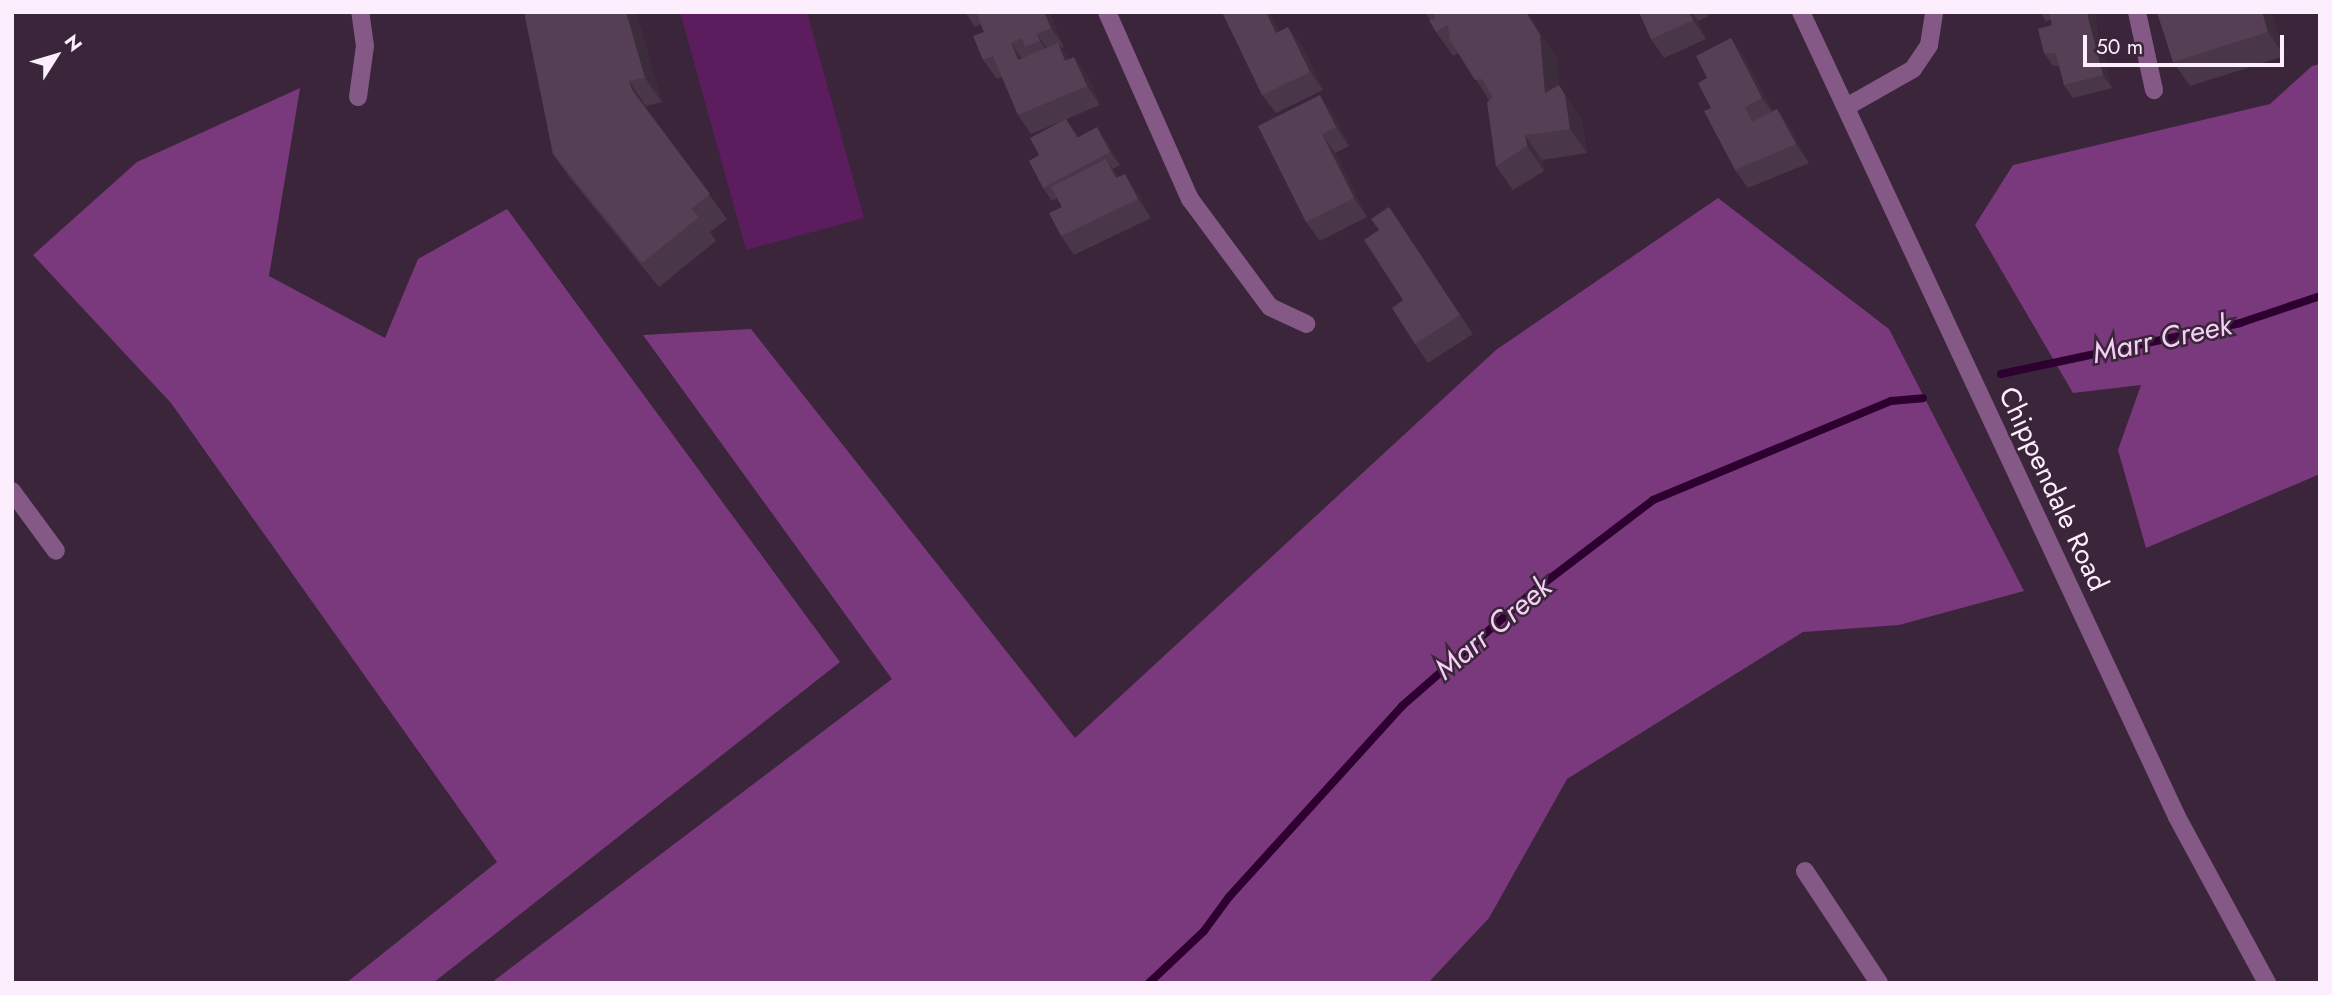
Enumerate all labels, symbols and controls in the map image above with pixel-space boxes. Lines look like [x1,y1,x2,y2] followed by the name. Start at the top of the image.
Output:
[21,21,91,91] north arrow
[2087,21,2288,65] scale bar
[58,29,88,57] text: N
[2096,32,2143,62] text: 50 m
[2089,307,2235,371] water label: Marr Creek
[1991,382,2115,596] street label: Chippendale Road
[1427,569,1559,687] water label: Marr Creek

